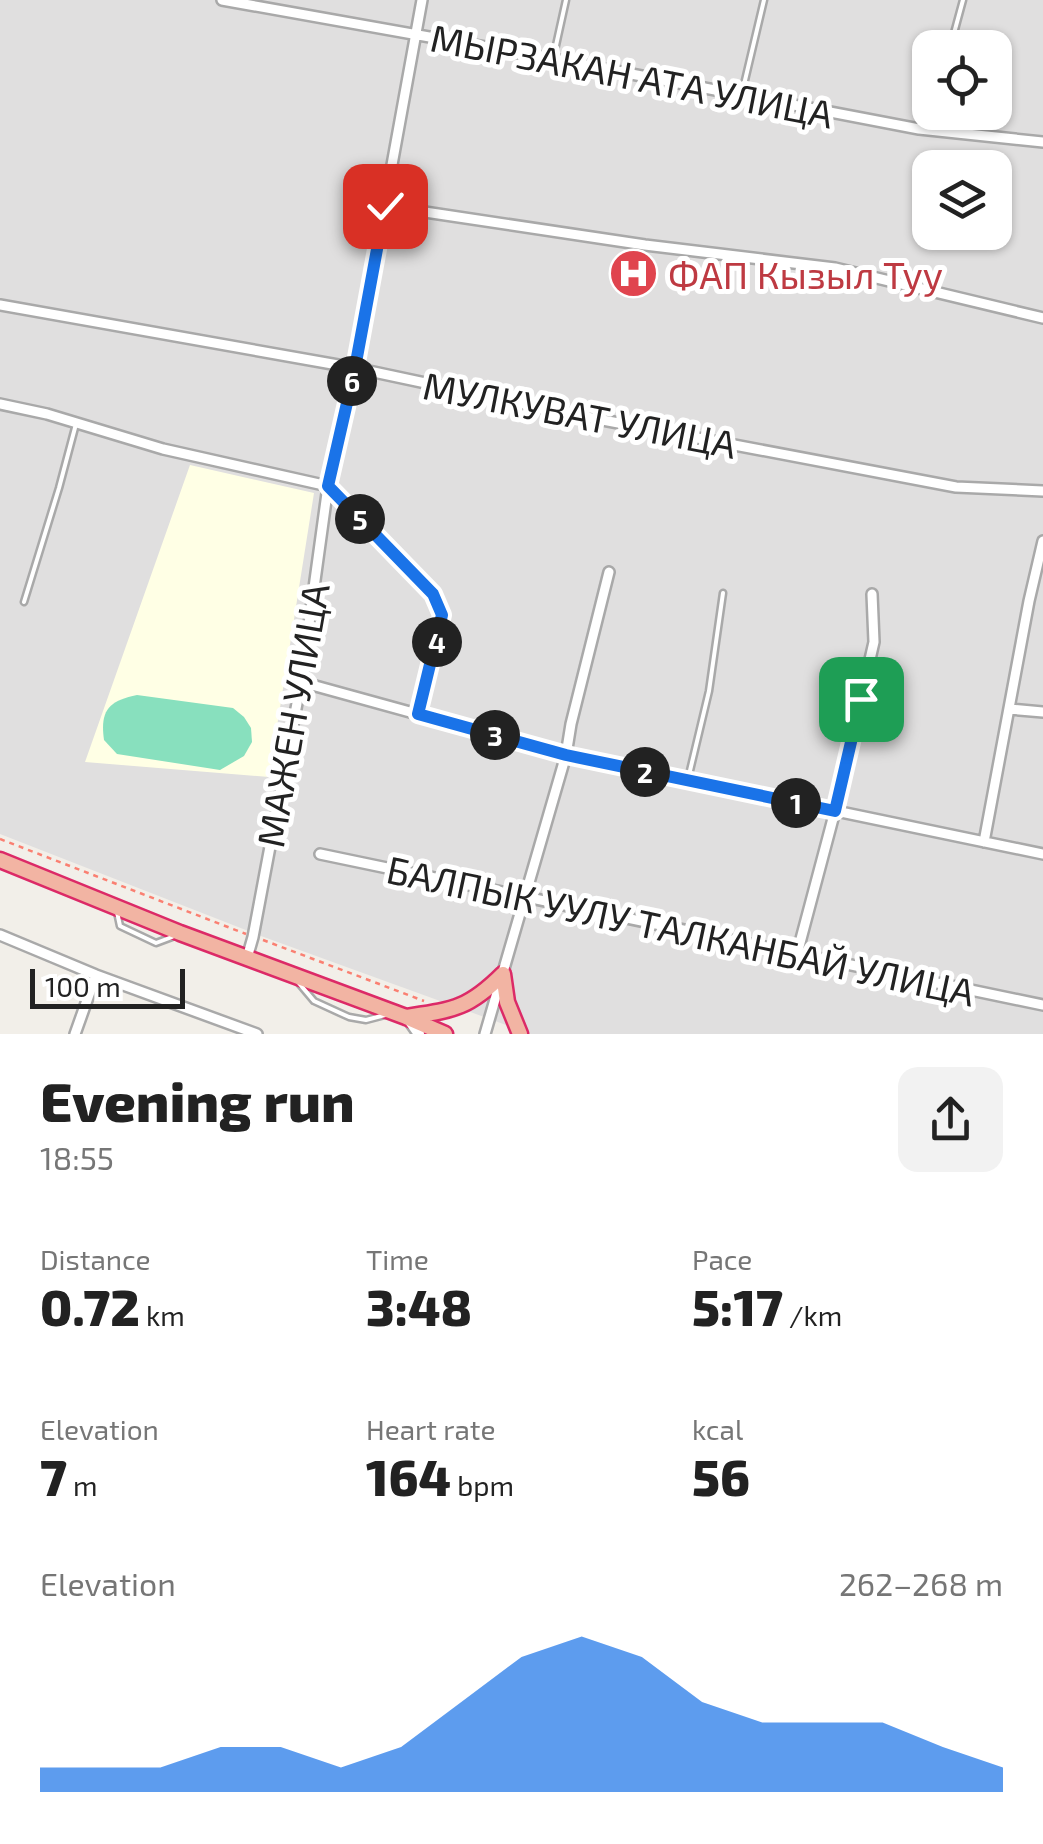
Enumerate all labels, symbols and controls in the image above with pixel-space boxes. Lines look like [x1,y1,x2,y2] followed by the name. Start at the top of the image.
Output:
[427,13,837,137] street label: МЫРЗАКАН АТА УЛИЦА
[912,30,1012,250] map controls
[912,30,1012,130] button: locate
[912,150,1012,250] button: layers
[343,164,428,249] pin
[358,179,413,234] icon: check
[607,248,659,300] hospital icon: ФАП Кызыл Туу
[668,251,943,297] place label: ФАП Кызыл Туу
[327,356,377,406] pin: 6
[419,361,741,467] street label: МУЛКУВАТ УЛИЦА
[344,364,360,398] text: 6
[335,494,385,544] pin: 5
[352,502,368,536] text: 5
[246,579,338,851] street label: МАЖЕН УЛИЦА
[412,617,462,667] pin: 4
[428,625,446,659] text: 4
[819,657,904,742] pin
[834,672,889,727] icon: arrive
[470,710,520,760] pin: 3
[487,718,503,752] text: 3
[620,747,670,797] pin: 2
[637,755,653,789] text: 2
[771,778,821,828] pin: 1
[790,786,802,820] text: 1
[383,845,979,1015] street label: БАЛПЫК УУЛУ ТАЛКАНБАЙ УЛИЦА
[30,964,185,1008] scale bar
[45,969,121,1003] text: 100 m
[40,1067,355,1133] text: Evening run
[898,1067,1003,1172] button: share
[40,1138,114,1176] text: 18:55
[40,1242,151,1276] text: Distance
[366,1242,429,1276] text: Time
[692,1242,752,1276] text: Pace
[40,1276,140,1336] text: 0.72
[366,1276,472,1336] text: 3:48
[692,1276,783,1336] text: 5:17
[140,1298,185,1332] text: km
[783,1298,842,1332] text: /km
[40,1412,159,1446] text: Elevation
[366,1412,496,1446] text: Heart rate
[692,1412,743,1446] text: kcal
[40,1446,67,1506] text: 7
[366,1446,451,1506] text: 164
[692,1446,750,1506] text: 56
[67,1468,98,1502] text: m
[451,1468,514,1502] text: bpm
[40,1564,176,1602] text: Elevation
[839,1564,1003,1602] text: 262–268 m

